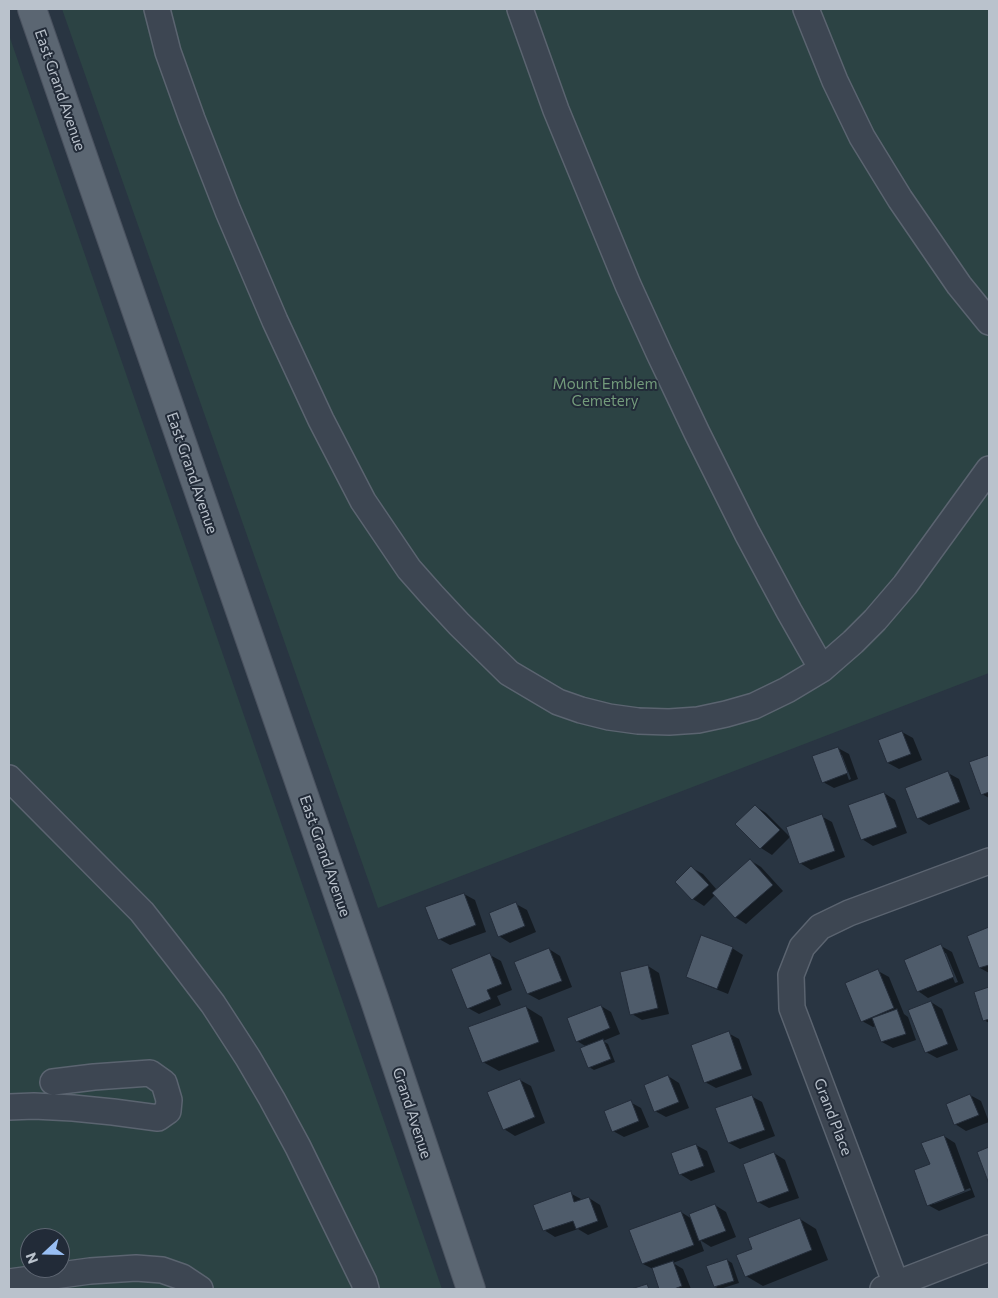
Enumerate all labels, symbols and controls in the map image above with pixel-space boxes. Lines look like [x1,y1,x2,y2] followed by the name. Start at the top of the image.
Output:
[31,27,89,153] street label: East Grand Avenue
[553,375,657,410] park label: Mount Emblem Cemetery
[163,410,221,536] street label: East Grand Avenue
[296,793,354,919] street label: East Grand Avenue
[389,1065,435,1161] street label: Grand Avenue
[810,1076,856,1158] street label: Grand Place
[20,1228,70,1278] north arrow
[22,1250,41,1266] text: N

